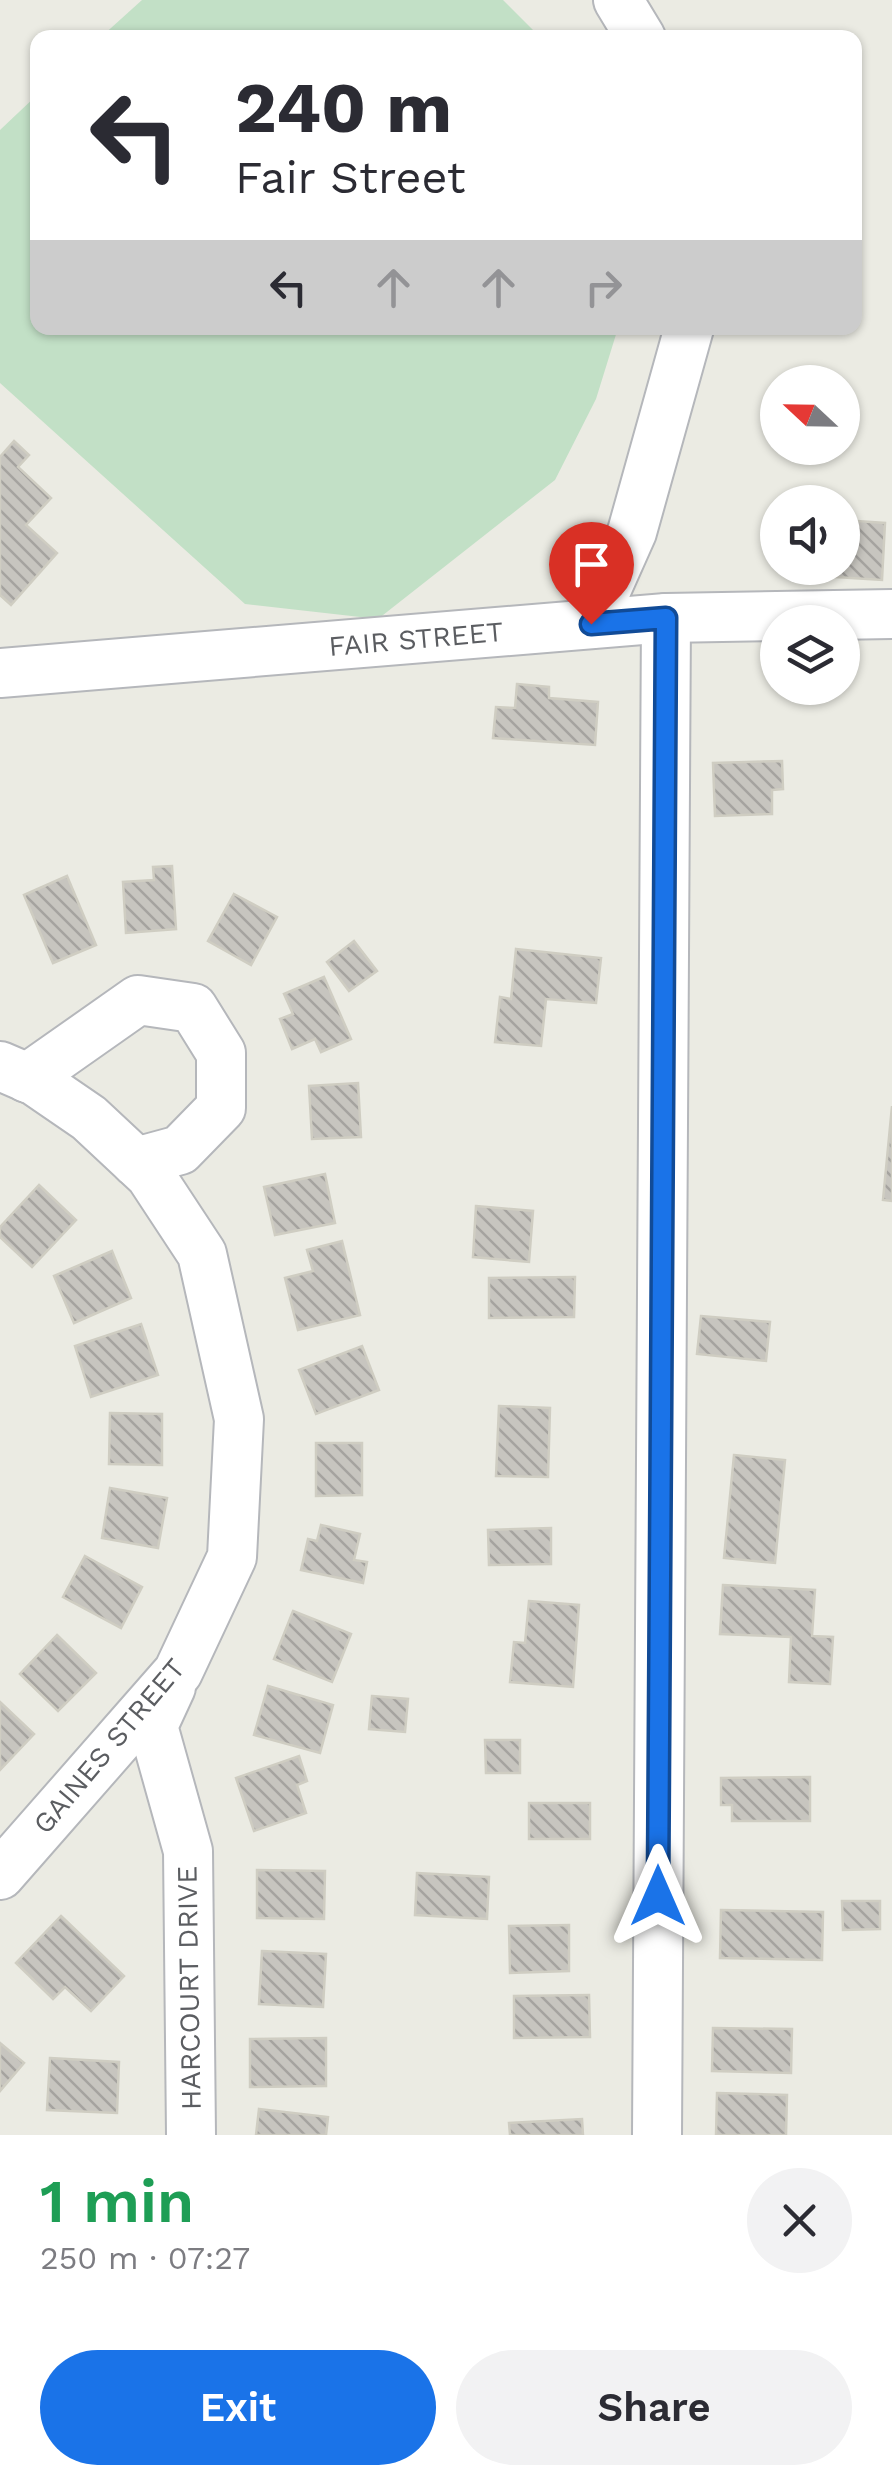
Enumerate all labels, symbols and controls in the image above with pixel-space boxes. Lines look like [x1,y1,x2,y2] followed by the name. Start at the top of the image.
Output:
[235,67,452,149] text: 240 m
[70,70,200,200] icon: left
[235,151,466,204] text: Fair Street
[261,260,316,315] icon: left
[366,260,421,315] icon: ahead
[471,260,526,315] icon: ahead
[576,260,631,315] icon: right
[760,365,860,465] north arrow
[760,365,860,705] map controls
[760,485,860,585] button: sound
[549,522,634,625] pin
[564,537,619,592] icon: arrive
[760,605,860,705] button: layers
[327,615,505,663] street label: FAIR STREET
[26,1652,192,1840] street label: GAINES STREET
[606,1844,710,1948] position arrow
[170,1866,208,2110] street label: HARCOURT DRIVE
[40,2166,194,2237] text: 1 min
[747,2168,852,2273] button: close
[40,2239,250,2277] text: 250 m · 07:27
[40,2350,436,2465] button: Exit
[456,2350,852,2465] button: Share

